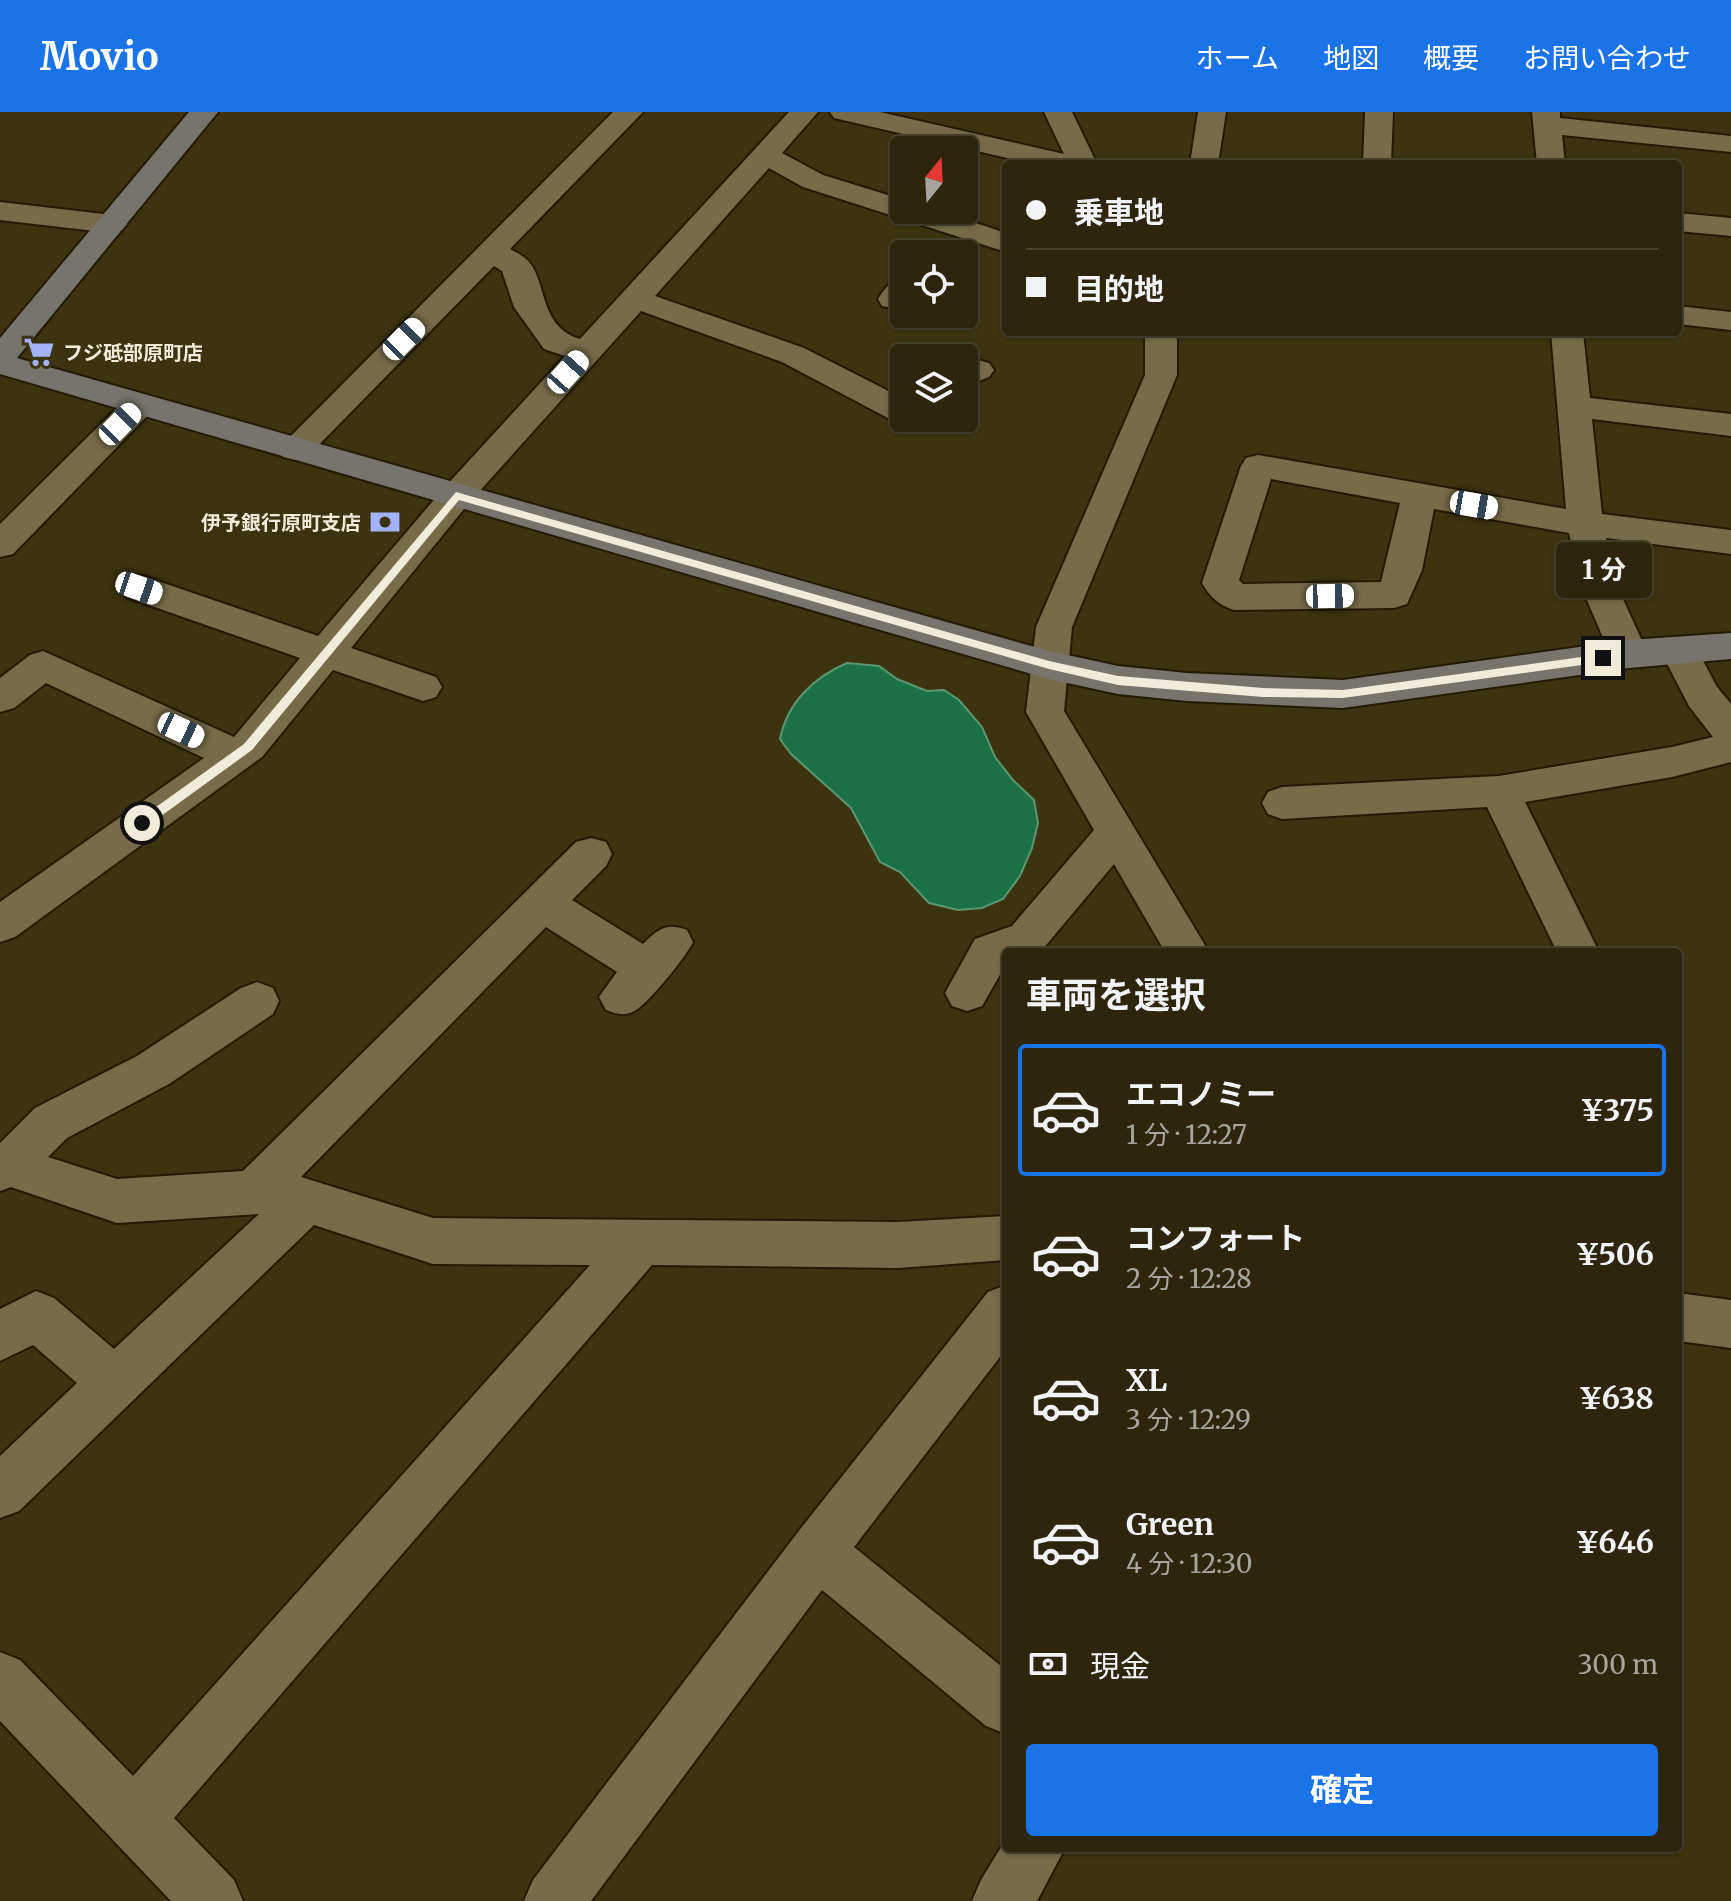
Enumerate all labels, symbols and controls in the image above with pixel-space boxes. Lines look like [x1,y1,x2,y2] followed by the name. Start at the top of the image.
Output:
[40,33,159,80] text: Movio
[1196,40,1279,76] text: ホーム
[1323,40,1379,76] text: 地図
[1423,40,1479,76] text: 概要
[1523,40,1691,76] text: お問い合わせ
[890,136,978,224] north arrow
[890,136,978,432] map controls
[1074,193,1164,231] text: 乗車地
[890,240,978,328] button: locate
[1074,270,1164,308] text: 目的地
[379,314,429,364] car
[22,335,56,369] supermarket icon: フジ砥部原町店
[63,340,203,365] place label: フジ砥部原町店
[890,344,978,432] button: layers
[543,346,593,398] car
[95,399,145,449] car
[1448,489,1500,521] car
[368,505,402,539] bank icon: 伊予銀行原町支店
[201,510,361,535] place label: 伊予銀行原町支店
[1555,542,1651,598] callout: 1 分
[1582,553,1626,586] text: 1 分
[112,569,166,607] car
[1306,584,1354,608] car
[1585,640,1621,676] route end
[154,709,208,751] car
[124,805,160,841] route start
[1026,973,1206,1018] text: 車両を選択
[1030,1074,1102,1146] icon: car
[1126,1075,1276,1113] text: エコノミー
[1580,1091,1654,1129] text: ¥375
[1126,1118,1247,1151] text: 1 分 · 12:27
[1030,1218,1102,1290] icon: car
[1126,1219,1305,1257] text: コンフォート
[1576,1235,1654,1273] text: ¥506
[1126,1262,1252,1295] text: 2 分 · 12:28
[1126,1361,1167,1399] text: XL
[1030,1362,1102,1434] icon: car
[1579,1379,1654,1417] text: ¥638
[1126,1403,1251,1436] text: 3 分 · 12:29
[1126,1505,1214,1543] text: Green
[1030,1506,1102,1578] icon: car
[1576,1523,1654,1561] text: ¥646
[1126,1547,1253,1580] text: 4 分 · 12:30
[1026,1642,1070,1686] icon: cash
[1090,1647,1150,1685] text: 現金
[1578,1648,1658,1681] text: 300 m
[1026,1744,1658,1836] button: 確定

